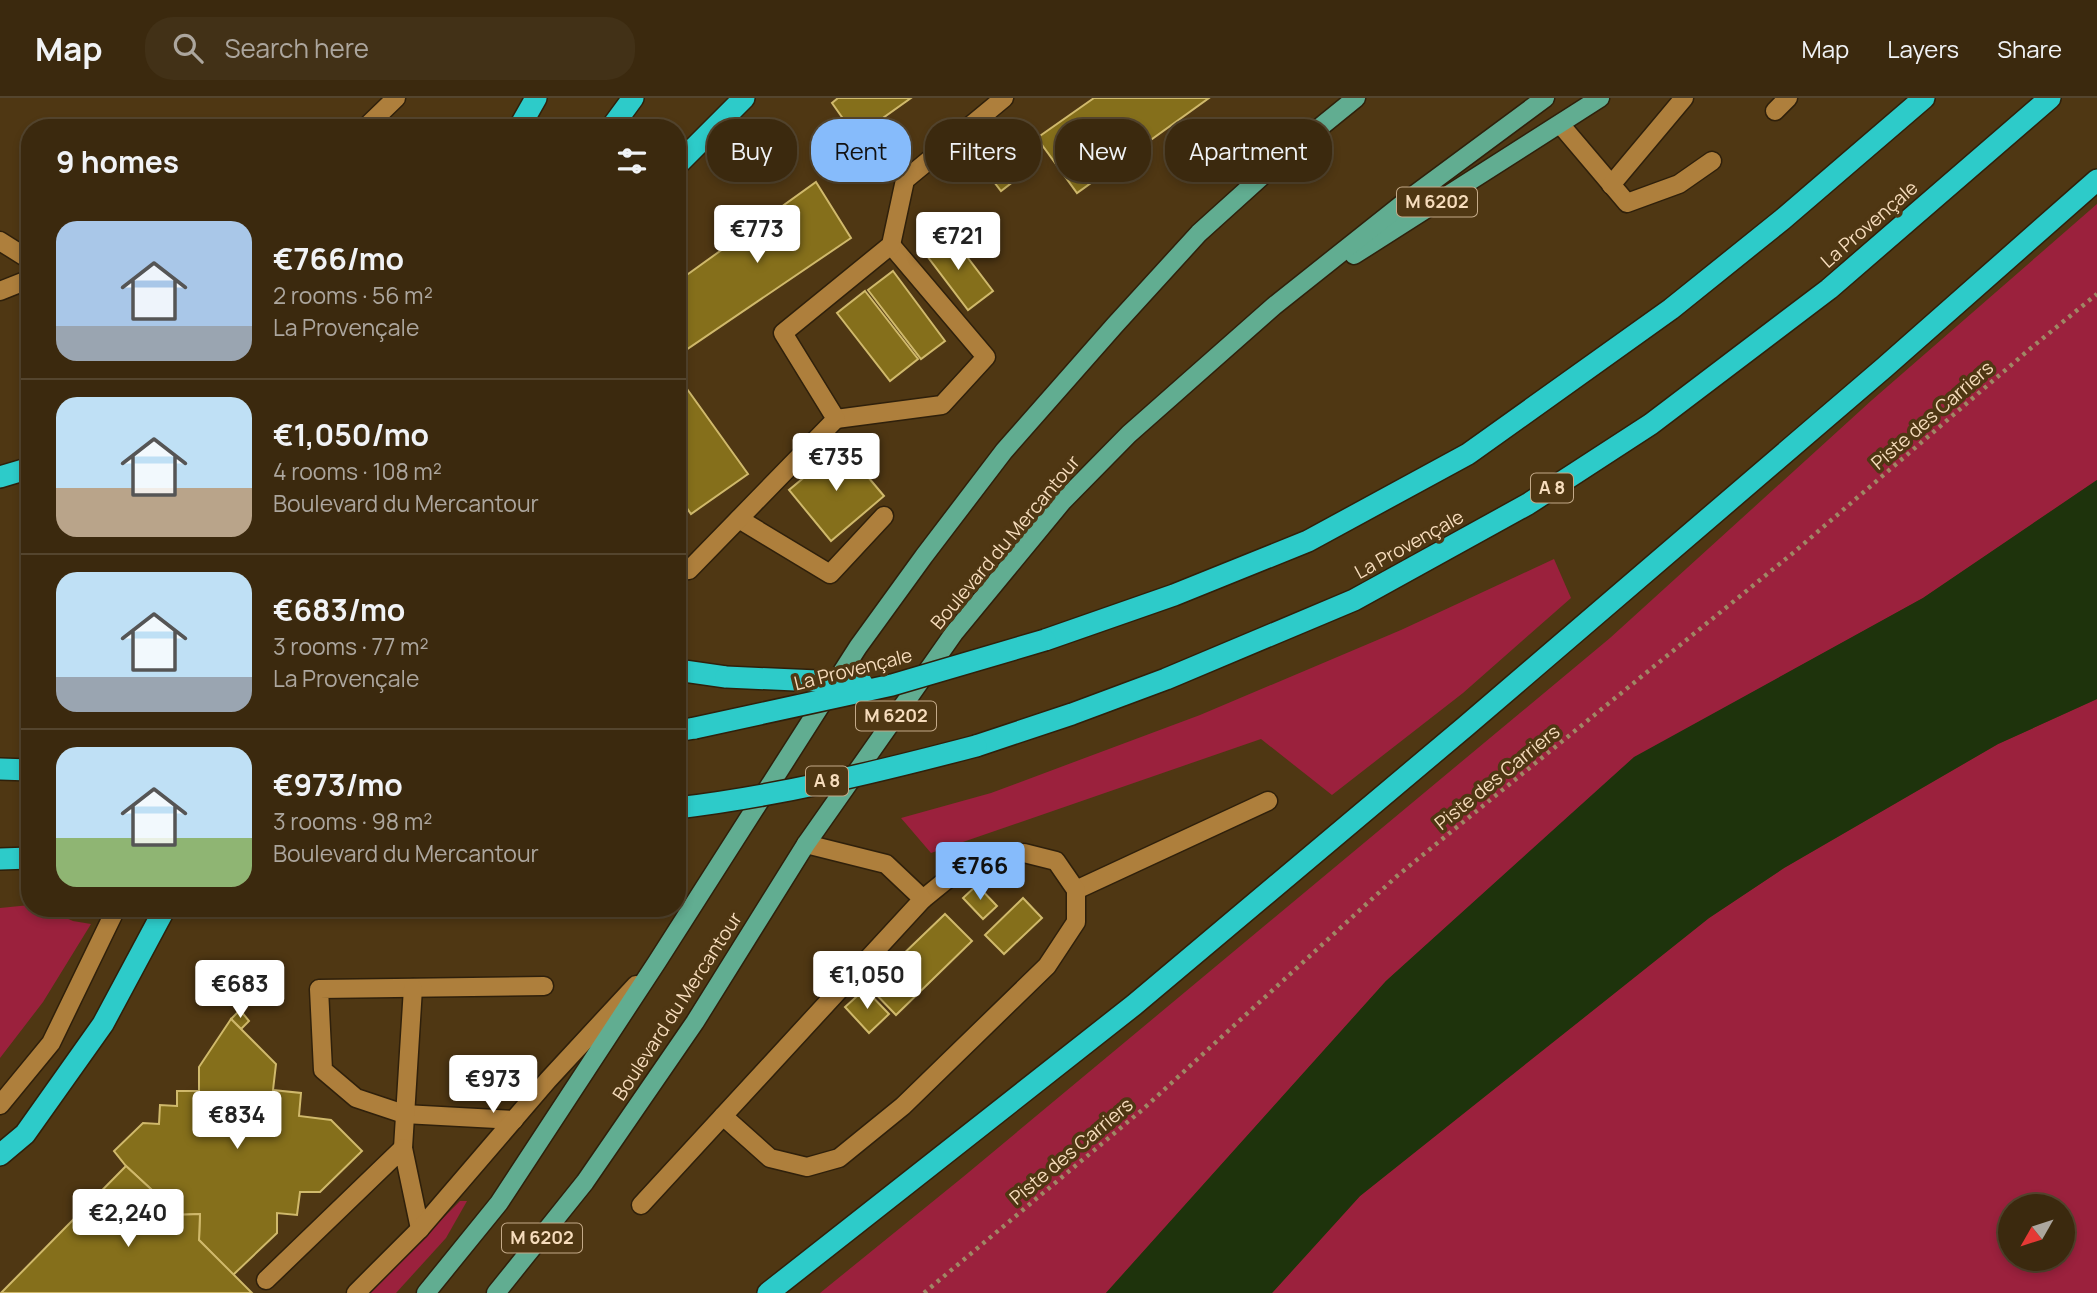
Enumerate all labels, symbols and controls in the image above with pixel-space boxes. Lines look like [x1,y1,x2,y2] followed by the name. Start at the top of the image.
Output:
[145,17,635,80] search box
[35,26,103,71] text: Map
[169,29,207,67] icon: search
[225,30,369,66] text: Search here
[1802,32,1849,65] text: Map
[1887,32,1959,65] text: Layers
[1997,32,2062,65] text: Share
[707,119,797,182] chip: Buy
[811,119,911,182] chip: Rent
[925,119,1041,182] chip: Filters
[1055,119,1151,182] chip: New
[1165,119,1332,182] chip: Apartment
[56,141,179,182] text: 9 homes
[613,142,651,180] icon: filters
[1815,175,1923,273] street label: La Provençale
[1397,188,1477,217] road number: M 6202
[716,206,798,265] pin: €773
[730,212,784,244] text: €773
[917,212,999,272] pin: €721
[932,219,984,251] text: €721
[273,238,404,279] text: €766/mo
[112,249,196,333] icon: home
[273,279,433,311] text: 2 rooms · 56 m²
[273,311,419,343] text: La Provençale
[1865,355,1999,475] street label: Piste des Carriers
[273,414,429,455] text: €1,050/mo
[112,425,196,509] icon: home
[795,434,877,493] pin: €735
[809,440,863,472] text: €735
[924,449,1086,634] street label: Boulevard du Mercantour
[273,455,442,487] text: 4 rooms · 108 m²
[1531,474,1573,502] road number: A 8
[273,487,539,519] text: Boulevard du Mercantour
[1350,503,1468,585] street label: La Provençale
[273,589,405,630] text: €683/mo
[112,600,196,684] icon: home
[273,630,429,662] text: 3 rooms · 77 m²
[791,642,915,696] street label: La Provençale
[273,662,419,694] text: La Provençale
[856,702,936,730] road number: M 6202
[1429,718,1565,836] street label: Piste des Carriers
[273,764,403,805] text: €973/mo
[806,766,848,796] road number: A 8
[112,775,196,859] icon: home
[273,805,433,837] text: 3 rooms · 98 m²
[273,837,539,869] text: Boulevard du Mercantour
[939,842,1021,902] pin: €766
[952,849,1008,881] text: €766
[606,907,748,1105] street label: Boulevard du Mercantour
[810,951,924,1011] pin: €1,050
[829,958,905,990] text: €1,050
[199,960,281,1020] pin: €683
[211,967,269,999] text: €683
[452,1056,534,1115] pin: €973
[465,1062,521,1094] text: €973
[196,1091,278,1151] pin: €834
[1004,1092,1138,1210] street label: Piste des Carriers
[208,1098,266,1130] text: €834
[71,1190,185,1249] pin: €2,240
[1998,1194,2076,1270] north arrow
[1998,1194,2075,1271] map controls
[89,1196,167,1228] text: €2,240
[502,1224,582,1252] road number: M 6202

